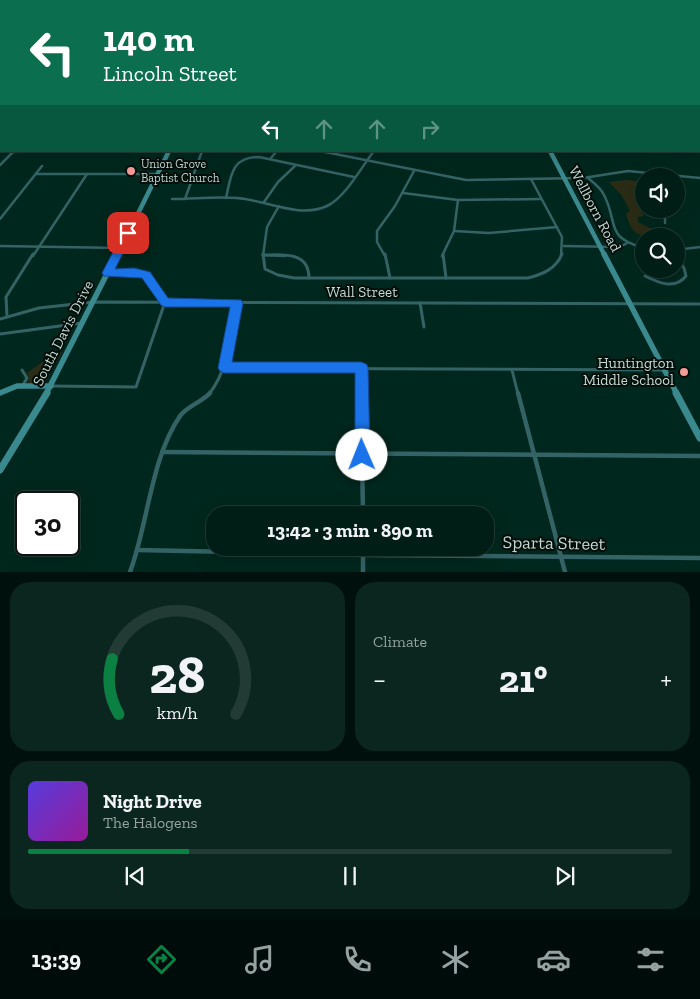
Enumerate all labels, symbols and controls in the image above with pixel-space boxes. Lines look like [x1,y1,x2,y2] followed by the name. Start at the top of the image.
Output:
[103,18,194,60] text: 140 m
[20,20,85,85] icon: left
[103,60,237,87] text: Lincoln Street
[257,115,285,143] icon: left
[310,115,338,143] icon: ahead
[363,115,391,143] icon: ahead
[416,115,444,143] icon: right
[141,157,220,185] place label: Union Grove Baptist Church
[565,163,626,256] street label: Wellborn Road
[125,165,137,177] marker: Union Grove Baptist Church
[635,168,685,278] map controls
[635,168,685,218] button: sound
[107,212,149,254] pin
[114,219,142,247] icon: arrive
[635,228,685,278] button: search
[29,277,97,389] street label: South Davis Drive
[326,283,398,301] street label: Wall Street
[583,354,674,389] place label: Huntington Middle School
[678,366,690,378] marker: Huntington Middle School
[335,428,387,480] position arrow
[15,491,80,556] speed limit sign: 30
[267,519,433,542] text: 13:42 · 3 min · 890 m
[502,531,606,555] street label: Sparta Street
[373,632,427,651] text: Climate
[150,644,205,706] text: 28
[499,656,548,702] text: 21°
[373,663,386,696] text: −
[660,663,672,696] text: +
[157,702,198,724] text: km/h
[103,790,202,813] text: Night Drive
[103,813,198,832] text: The Halogens
[121,862,149,890] icon: previous
[336,862,364,890] icon: pause
[551,862,579,890] icon: next
[144,942,179,977] icon: directions
[242,942,277,977] icon: music
[340,942,375,977] icon: phone
[438,942,473,977] icon: climate
[536,942,571,977] icon: car
[633,942,668,977] icon: filters
[31,946,81,973] text: 13:39

